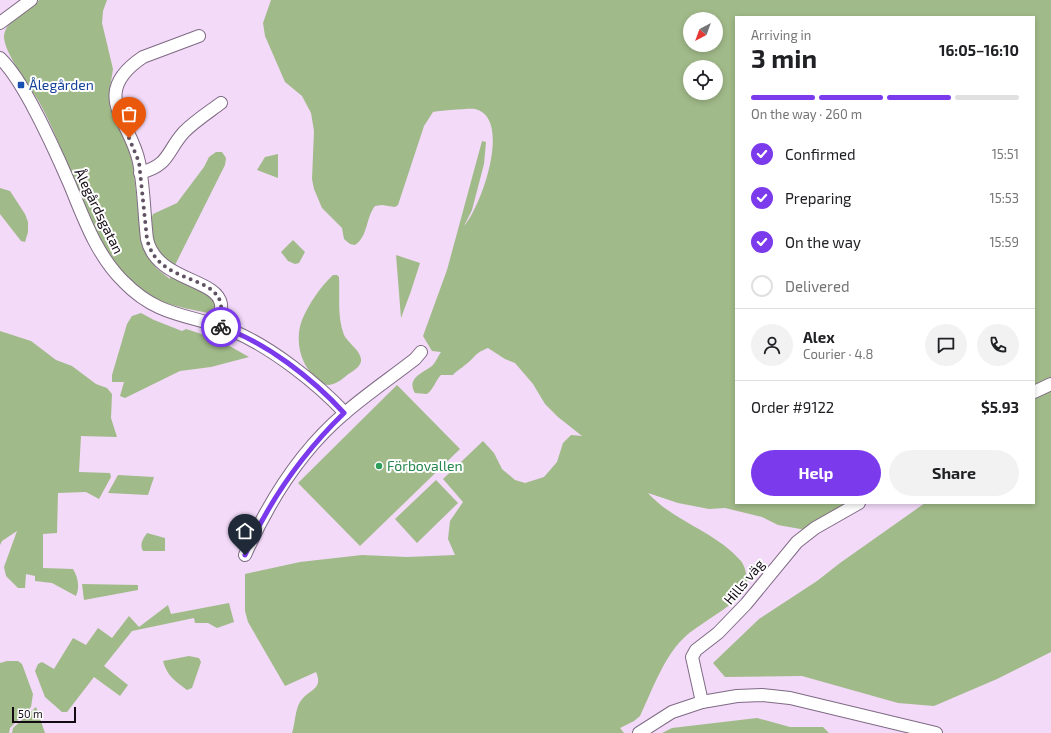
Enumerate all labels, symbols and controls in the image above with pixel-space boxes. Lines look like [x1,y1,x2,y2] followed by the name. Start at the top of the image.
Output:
[683,12,723,52] north arrow
[683,12,723,100] map controls
[751,27,811,43] text: Arriving in
[939,41,1019,59] text: 16:05–16:10
[751,42,817,73] text: 3 min
[683,60,723,100] button: locate
[29,76,94,93] place label: Ålegården
[16,80,26,90] marker: Ålegården
[112,97,146,138] pin
[118,103,140,125] icon: bag
[751,106,862,122] text: On the way · 260 m
[751,143,773,165] icon: check
[785,145,856,163] text: Confirmed
[992,146,1019,162] text: 15:51
[71,165,127,256] street label: Ålegårdsgatan
[751,187,773,209] icon: check
[785,189,851,207] text: Preparing
[990,190,1019,206] text: 15:53
[751,231,773,253] icon: check
[785,233,861,251] text: On the way
[989,234,1019,250] text: 15:59
[785,277,850,295] text: Delivered
[201,307,241,347] courier
[210,316,232,338] icon: bike
[751,324,793,366] button: person
[925,324,967,366] button: chat
[977,324,1019,366] button: phone
[803,328,835,346] text: Alex
[803,346,873,362] text: Courier · 4.8
[751,398,834,416] text: Order #9122
[981,398,1019,416] text: $5.93
[751,450,881,496] button: Help
[889,450,1019,496] button: Share
[387,457,463,474] place label: Förbovallen
[374,461,384,471] marker: Förbovallen
[228,514,262,555] pin
[234,520,256,542] icon: home
[720,555,768,608] street label: Hills väg
[12,705,76,724] scale bar
[18,707,43,720] text: 50 m

